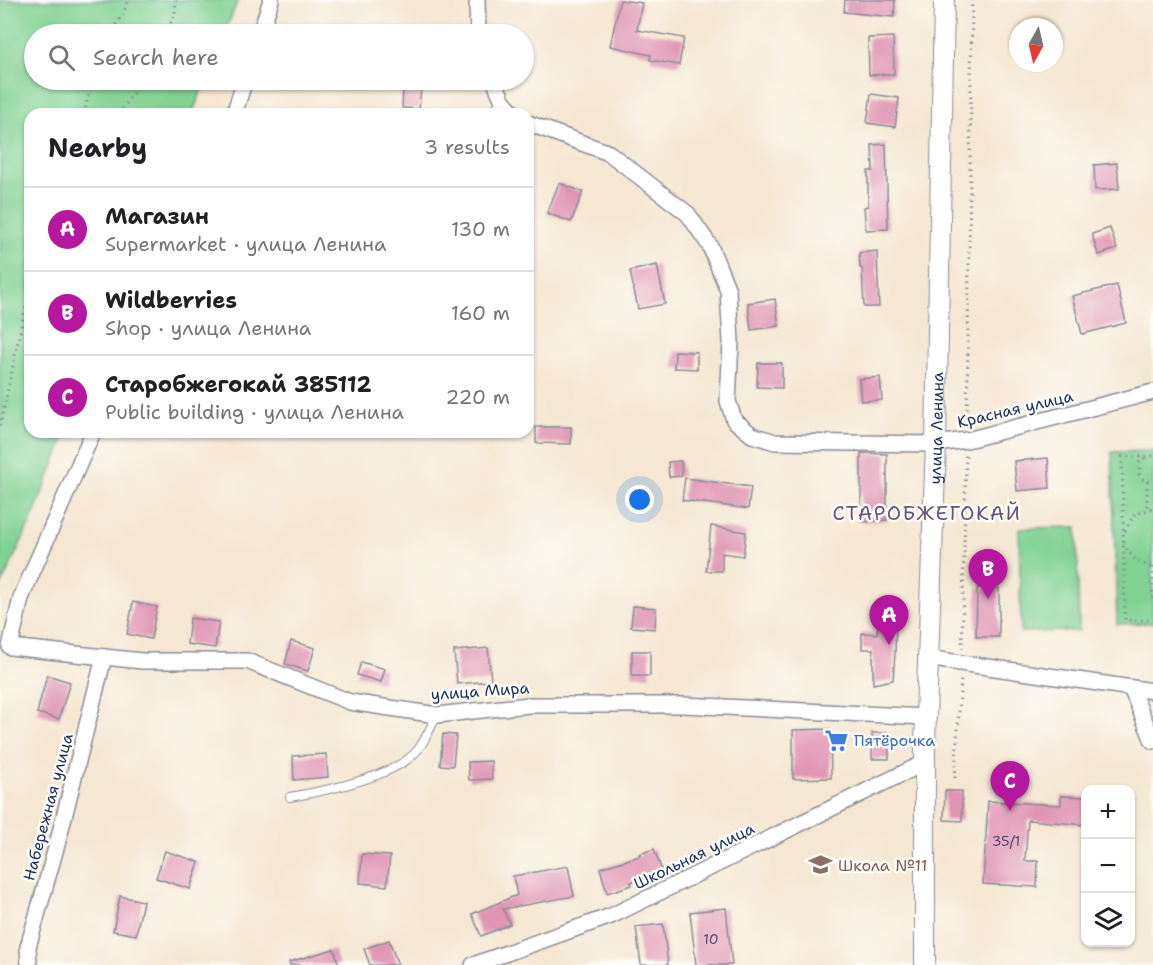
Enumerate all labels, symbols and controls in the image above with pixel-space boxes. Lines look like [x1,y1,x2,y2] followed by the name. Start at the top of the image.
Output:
[1009,18,1063,72] north arrow
[24,24,534,90] search box
[45,41,78,74] icon: search
[93,43,219,72] text: Search here
[48,130,147,165] text: Nearby
[424,134,510,160] text: 3 results
[105,202,209,231] text: Магазин
[60,216,75,242] text: A
[451,216,510,242] text: 130 m
[105,231,386,257] text: Supermarket · улица Ленина
[105,286,237,315] text: Wildberries
[61,300,74,326] text: B
[451,300,510,326] text: 160 m
[105,315,311,341] text: Shop · улица Ленина
[105,370,372,399] text: Старобжегокай 385112
[924,372,948,485] street label: улица Ленина
[61,384,74,410] text: C
[446,384,510,410] text: 220 m
[955,385,1075,433] street label: Красная улица
[105,399,404,425] text: Public building · улица Ленина
[625,485,654,514] your location
[832,500,1022,526] district label: СТАРОБЖЕГОКАЙ
[968,550,1008,599] pin: B
[870,596,908,645] pin: A
[430,677,530,705] street label: улица Мира
[823,727,849,753] supermarket icon: Пятёрочка
[854,730,935,751] place label: Пятёрочка
[18,731,78,883] street label: Набережная улица
[990,762,1030,811] pin: C
[1081,785,1135,947] map controls
[1081,785,1135,839] button: +
[630,818,758,894] street label: Школьная улица
[992,832,1020,850] house number: 35/1
[1081,839,1135,893] button: −
[807,852,833,878] school or university icon: Школа №11
[838,855,927,876] place label: Школа №11
[1081,893,1135,947] button: layers
[703,930,719,948] house number: 10

